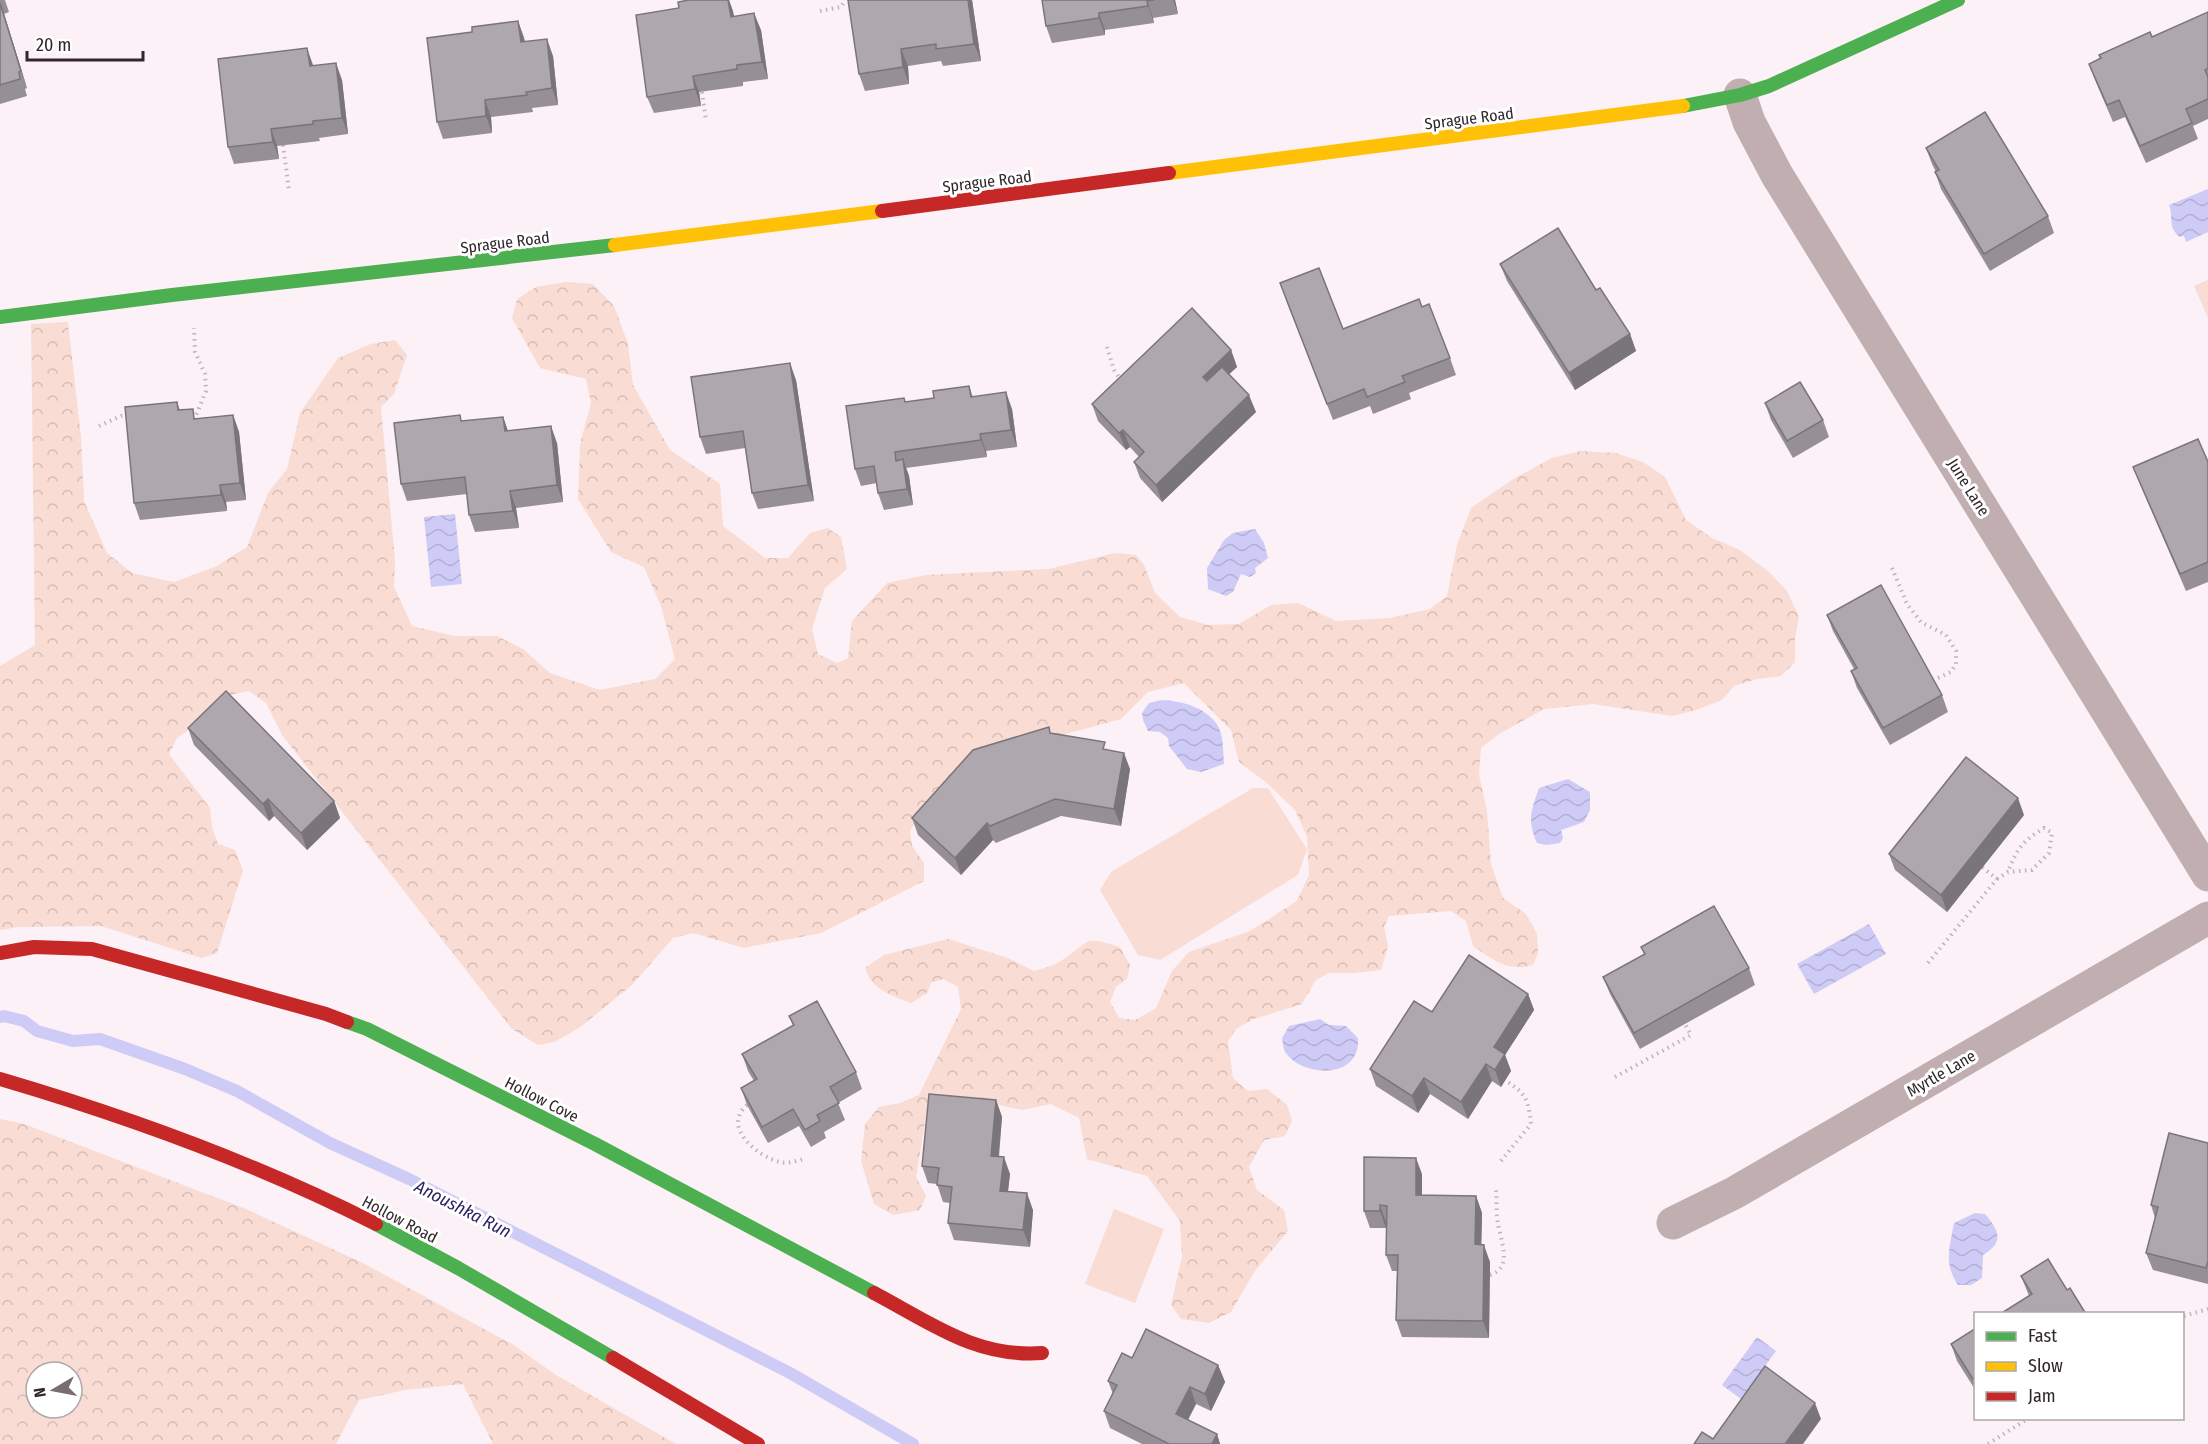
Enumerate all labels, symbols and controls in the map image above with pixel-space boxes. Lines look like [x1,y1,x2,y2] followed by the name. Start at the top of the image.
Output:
[27,24,142,62] scale bar
[36,34,71,56] text: 20 m
[1423,104,1515,133] street label: Sprague Road
[941,167,1033,196] street label: Sprague Road
[459,228,551,257] street label: Sprague Road
[1944,455,1994,520] street label: June Lane
[1904,1046,1979,1101] street label: Myrtle Lane
[502,1073,582,1126] street label: Hollow Cove
[410,1175,515,1243] water label: Anoushka Run
[359,1192,441,1247] street label: Hollow Road
[1974,1312,2184,1420] legend
[2028,1325,2057,1347] text: Fast
[2028,1355,2063,1377] text: Slow
[24,1360,84,1420] north arrow
[2028,1385,2056,1407] text: Jam
[30,1386,50,1399] text: N

